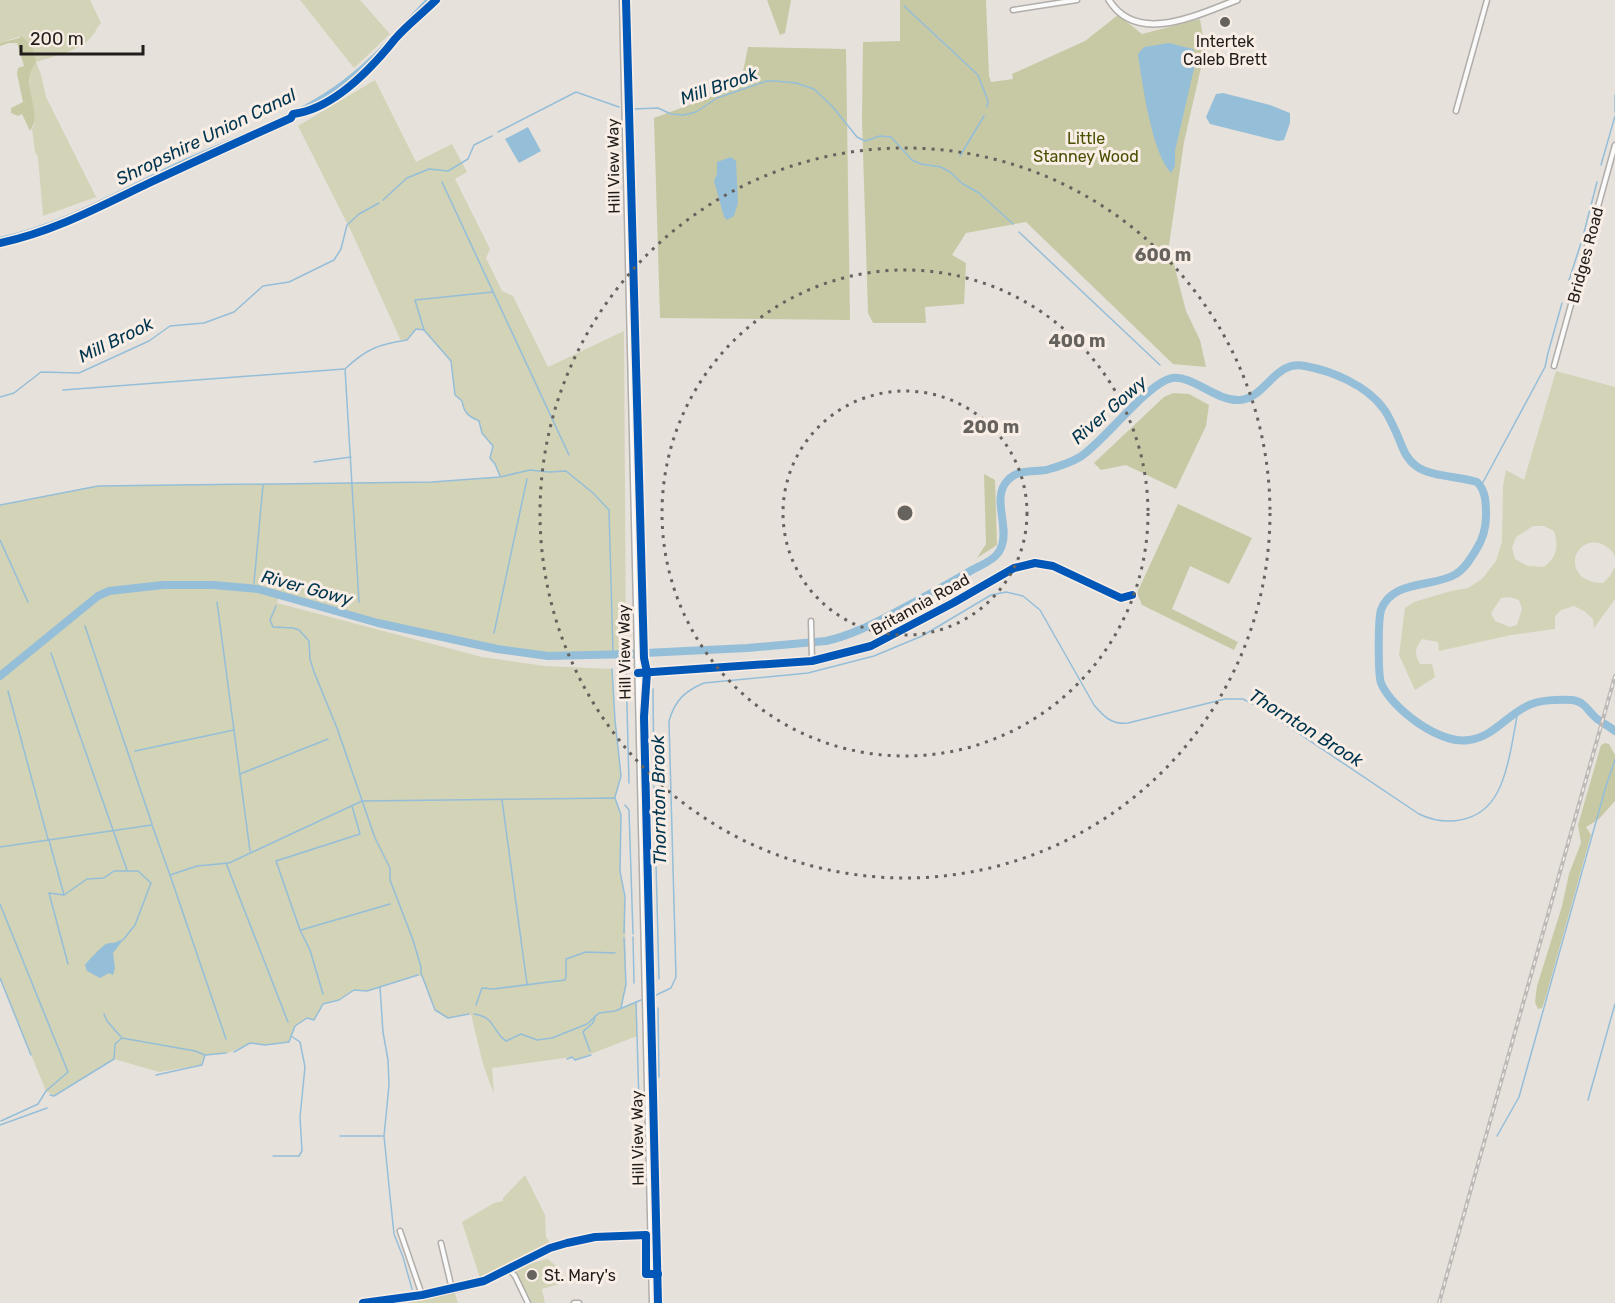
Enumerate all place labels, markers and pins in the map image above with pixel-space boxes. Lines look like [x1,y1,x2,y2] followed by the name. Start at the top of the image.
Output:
[1218,15,1232,29] marker: Intertek Caleb Brett
[1183,32,1267,69] place label: Intertek Caleb Brett
[895,503,915,523] centre of rings
[544,1266,616,1285] place label: St. Mary's
[525,1268,539,1282] marker: St. Mary's

